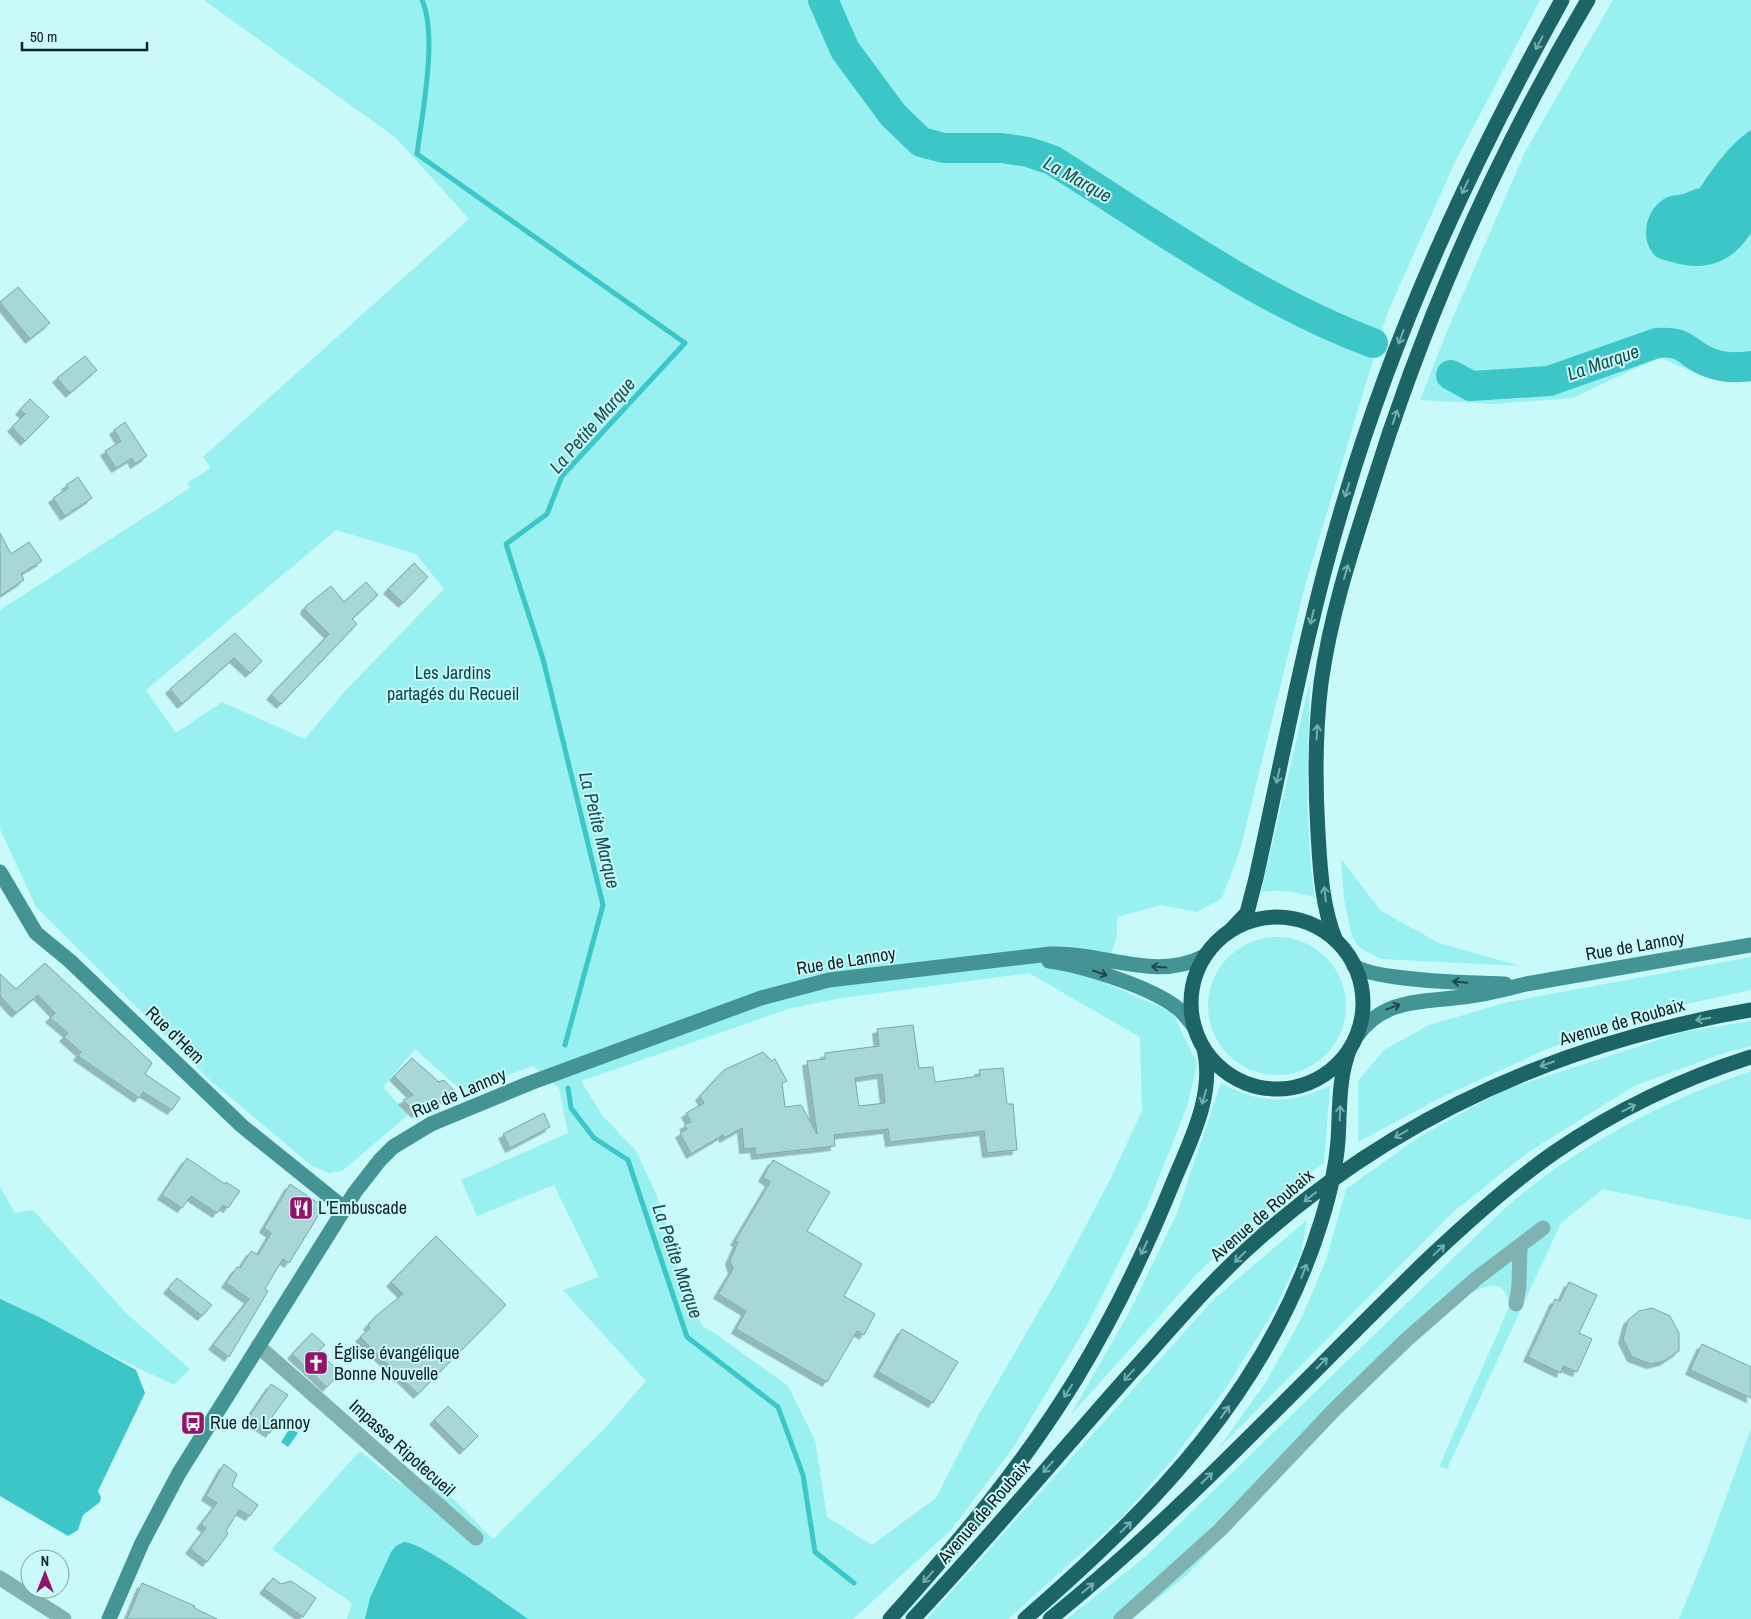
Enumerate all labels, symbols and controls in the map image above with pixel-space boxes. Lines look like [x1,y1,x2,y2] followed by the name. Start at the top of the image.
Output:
[22,20,148,52] scale bar
[30,26,57,47] text: 50 m
[1534,35,1544,50] one-way arrow
[1039,150,1117,208] water label: La Marque
[1460,179,1469,194] one-way arrow
[1396,328,1405,344] one-way arrow
[1564,338,1642,386] water label: La Marque
[543,371,641,479] water label: La Petite Marque
[1390,409,1400,425] one-way arrow
[1342,482,1351,497] one-way arrow
[1342,565,1352,581] one-way arrow
[1307,609,1316,625] one-way arrow
[387,660,519,706] park label: Les Jardins partagés du Recueil
[1312,724,1321,740] one-way arrow
[1273,768,1282,784] one-way arrow
[573,769,627,891] water label: La Petite Marque
[1319,886,1329,902] one-way arrow
[1583,924,1687,967] street label: Rue de Lannoy
[795,940,898,981] street label: Rue de Lannoy
[1151,963,1167,972] one-way arrow
[1091,969,1107,978] one-way arrow
[1452,977,1468,987] one-way arrow
[1555,991,1688,1052] street label: Avenue de Roubaix
[140,1000,210,1069] street label: Rue d'Hem
[1385,1002,1400,1011] one-way arrow
[1695,1014,1711,1024] one-way arrow
[1540,1060,1555,1069] one-way arrow
[408,1061,510,1124] street label: Rue de Lannoy
[1198,1089,1208,1105] one-way arrow
[1621,1103,1636,1112] one-way arrow
[1335,1106,1344,1122] one-way arrow
[1394,1130,1408,1140] one-way arrow
[1204,1162,1319,1267] street label: Avenue de Roubaix
[1303,1192,1317,1202] one-way arrow
[288,1195,314,1221] restaurant icon: L'Embuscade
[318,1195,407,1220] place label: L'Embuscade
[646,1200,710,1322] water label: La Petite Marque
[1139,1240,1149,1255] one-way arrow
[1432,1244,1445,1256] one-way arrow
[1234,1251,1246,1263] one-way arrow
[1300,1264,1309,1279] one-way arrow
[334,1340,460,1386] place label: Église évangélique Bonne Nouvelle
[303,1350,329,1376] church icon: Église évangélique Bonne Nouvelle
[1316,1357,1328,1369] one-way arrow
[1123,1369,1135,1382] one-way arrow
[1063,1384,1073,1398] one-way arrow
[344,1393,461,1502] street label: Impasse Ripotecueil
[1220,1406,1230,1420] one-way arrow
[180,1410,206,1436] bus stop icon: Rue de Lannoy
[210,1410,311,1435] place label: Rue de Lannoy
[931,1454,1036,1569] street label: Avenue de Roubaix
[1043,1460,1054,1473] one-way arrow
[1201,1472,1214,1484] one-way arrow
[1120,1521,1132,1534] one-way arrow
[20,1549,70,1599] north arrow
[41,1552,49,1570] text: N
[922,1570,934,1583] one-way arrow
[1081,1583,1094,1594] one-way arrow

